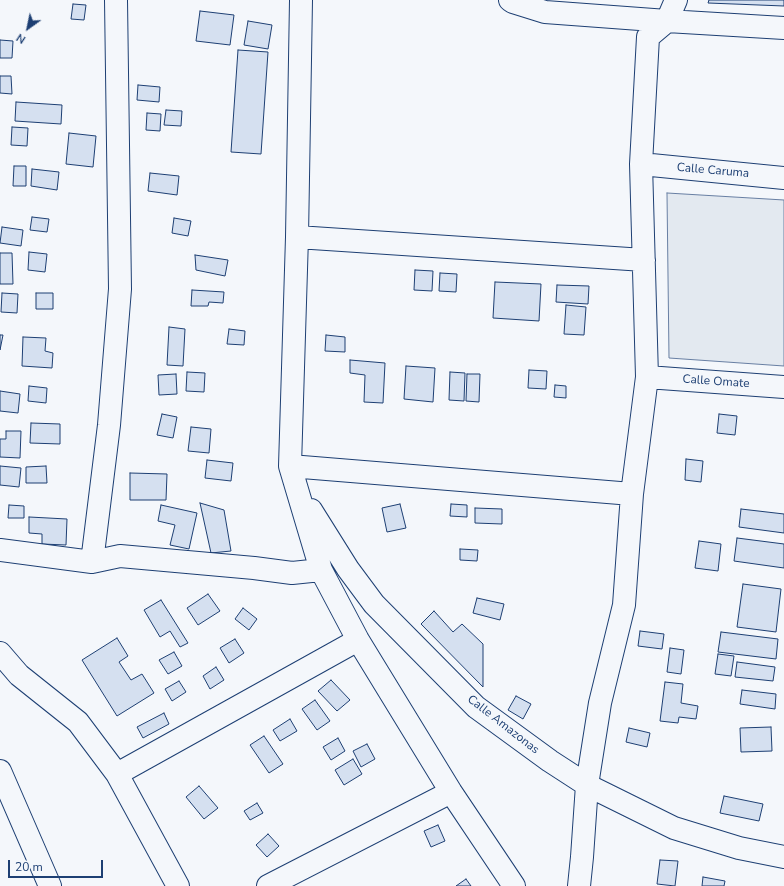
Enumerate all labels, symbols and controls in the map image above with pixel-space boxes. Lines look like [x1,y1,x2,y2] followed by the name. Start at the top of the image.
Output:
[8,8,48,48] north arrow
[14,30,29,47] text: N
[676,161,750,181] street label: Calle Caruma
[682,372,750,392] street label: Calle Omate
[464,692,542,758] street label: Calle Amazonas
[10,852,105,878] scale bar
[15,859,43,875] text: 20 m

